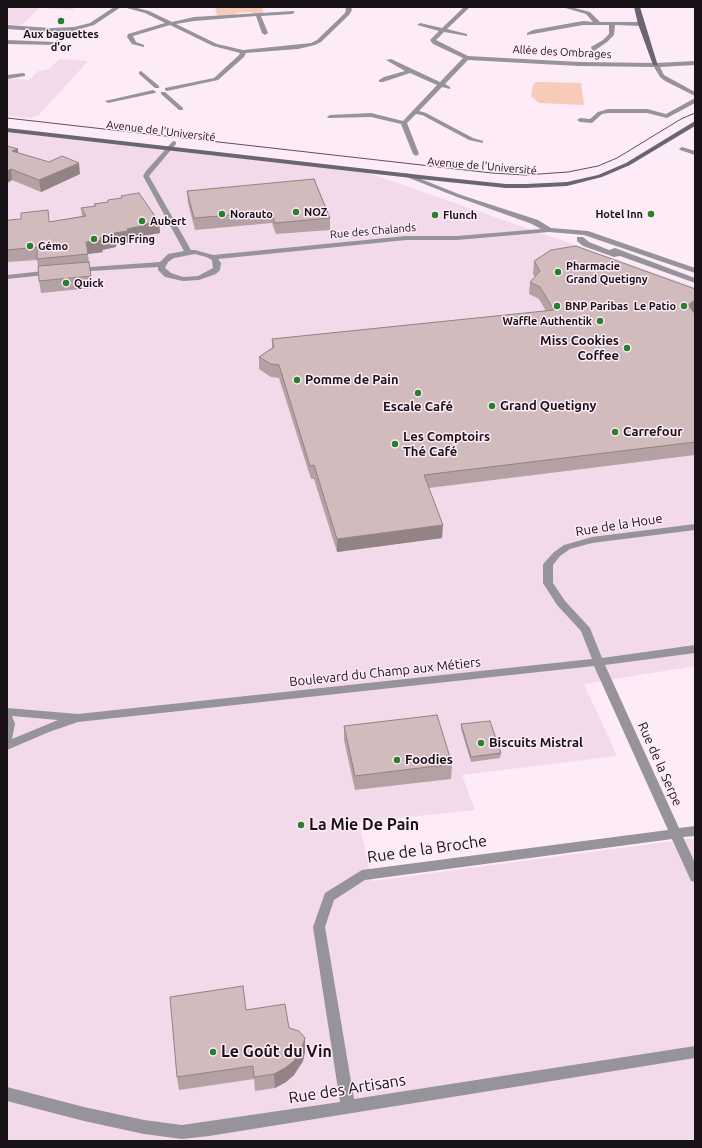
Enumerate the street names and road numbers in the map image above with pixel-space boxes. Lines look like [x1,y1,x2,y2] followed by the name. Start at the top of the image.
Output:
[512,43,612,61] street label: Allée des Ombrages
[106,118,216,144] street label: Avenue de l'Université
[427,155,537,177] street label: Avenue de l'Université
[329,221,417,241] street label: Rue des Chalands
[574,510,664,540] street label: Rue de la Houe
[289,654,481,690] street label: Boulevard du Champ aux Métiers
[635,720,685,808] street label: Rue de la Serpe
[366,831,488,867] street label: Rue de la Broche
[287,1070,407,1108] street label: Rue des Artisans

